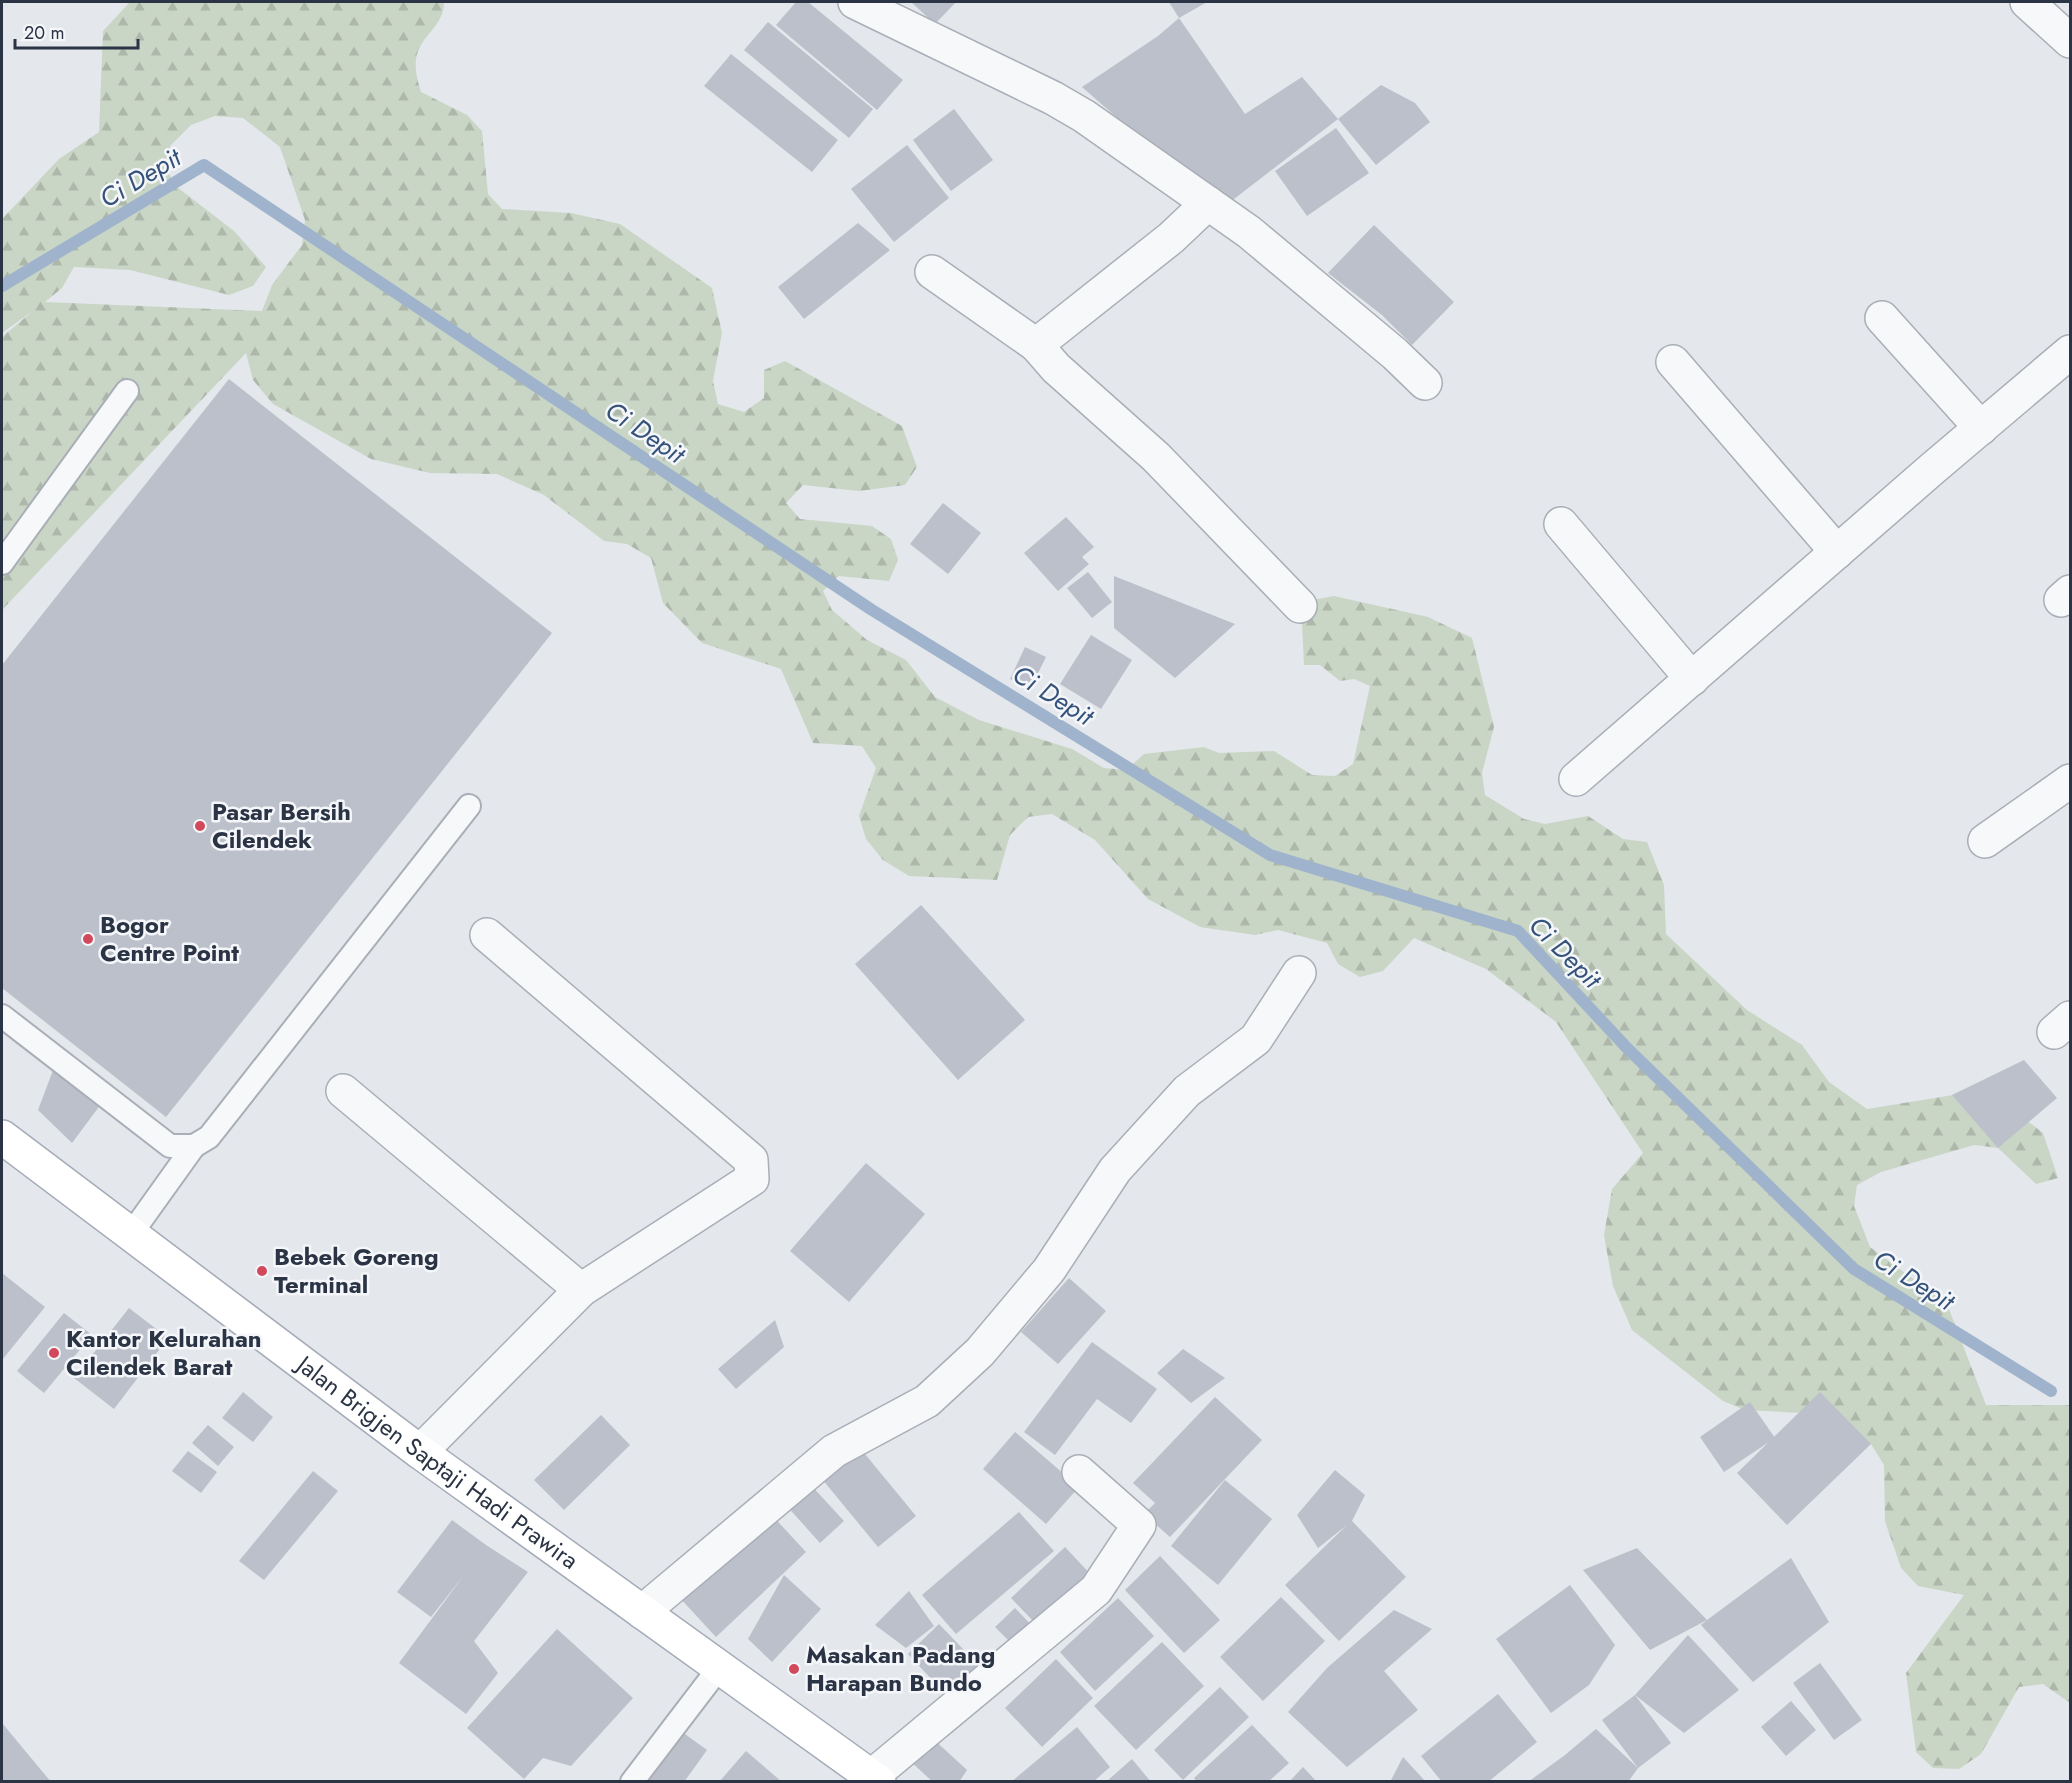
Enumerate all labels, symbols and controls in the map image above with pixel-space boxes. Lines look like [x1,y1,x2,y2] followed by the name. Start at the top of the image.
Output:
[15,12,138,50] scale bar
[24,20,64,46] text: 20 m
[92,138,190,217] water label: Ci Depit
[598,391,694,474] water label: Ci Depit
[1005,655,1102,736] water label: Ci Depit
[212,794,351,857] place label: Pasar Bersih Cilendek
[193,819,207,833] marker: Pasar Bersih Cilendek
[100,907,239,970] place label: Bogor Centre Point
[1520,907,1611,998] water label: Ci Depit
[81,932,95,946] marker: Bogor Centre Point
[274,1239,439,1302] place label: Bebek Goreng Terminal
[1866,1240,1963,1321] water label: Ci Depit
[255,1264,269,1278] marker: Bebek Goreng Terminal
[66,1321,262,1384] place label: Kantor Kelurahan Cilendek Barat
[47,1346,61,1360] marker: Kantor Kelurahan Cilendek Barat
[288,1346,586,1577] street label: Jalan Brigjen Saptaji Hadi Prawira
[806,1637,995,1700] place label: Masakan Padang Harapan Bundo
[787,1662,801,1676] marker: Masakan Padang Harapan Bundo

